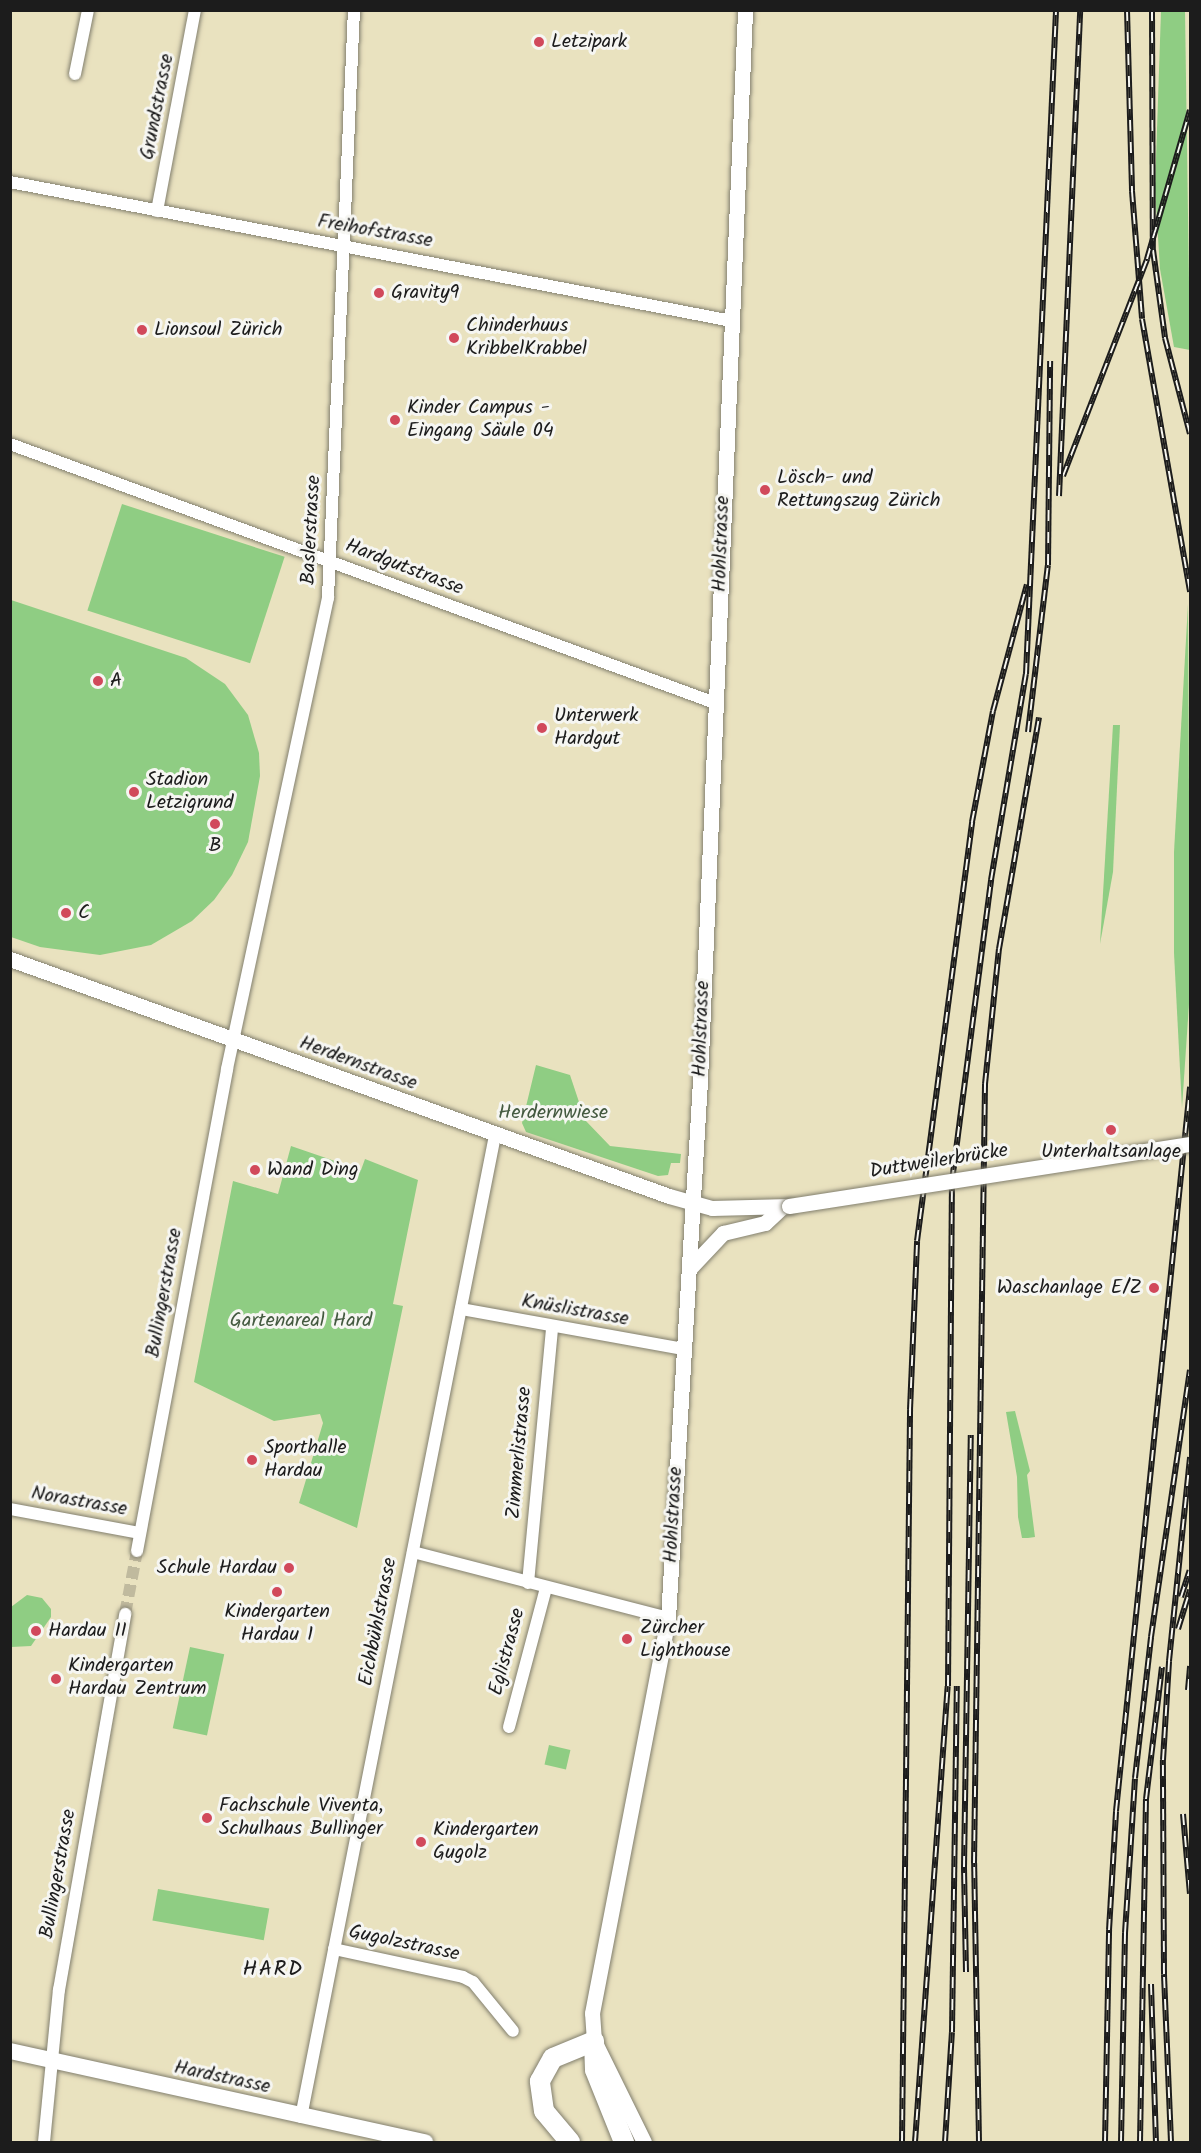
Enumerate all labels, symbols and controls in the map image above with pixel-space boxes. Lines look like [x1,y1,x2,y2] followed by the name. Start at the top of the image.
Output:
[551,30,627,54] place label: Letzipark
[532,35,546,49] marker: Letzipark
[136,52,180,162] street label: Grundstrasse
[316,210,434,254] street label: Freihofstrasse
[391,281,459,305] place label: Gravity9
[372,286,386,300] marker: Gravity9
[466,314,587,361] place label: Chinderhuus KribbelKrabbel
[154,318,282,342] place label: Lionsoul Zürich
[135,323,149,337] marker: Lionsoul Zürich
[447,331,461,345] marker: Chinderhuus KribbelKrabbel
[407,396,554,443] place label: Kinder Campus - Eingang Säule 04
[388,413,402,427] marker: Kinder Campus - Eingang Säule 04
[777,466,940,513] place label: Lösch- und Rettungszug Zürich
[297,475,327,585] street label: Baslerstrasse
[758,483,772,497] marker: Lösch- und Rettungszug Zürich
[708,495,736,593] street label: Hohlstrasse
[342,534,466,602] street label: Hardgutstrasse
[110,669,122,693] place label: A
[91,674,105,688] marker: A
[554,704,638,751] place label: Unterwerk Hardgut
[535,721,549,735] marker: Unterwerk Hardgut
[146,768,234,815] place label: Stadion Letzigrund
[127,785,141,799] marker: Stadion Letzigrund
[208,817,222,831] marker: B
[209,834,221,858] place label: B
[78,901,90,925] place label: C
[59,906,73,920] marker: C
[688,980,716,1078] street label: Hohlstrasse
[296,1032,420,1096] street label: Herdernstrasse
[498,1101,608,1125] park label: Herdernwiese
[1104,1123,1118,1137] marker: Unterhaltsanlage
[868,1139,1010,1185] street label: Duttweilerbrücke
[1041,1140,1181,1164] place label: Unterhaltsanlage
[267,1158,358,1182] place label: Wand Ding
[248,1163,262,1177] marker: Wand Ding
[142,1226,188,1360] street label: Bullingerstrasse
[997,1276,1142,1300] place label: Waschanlage E/Z
[1147,1281,1161,1295] marker: Waschanlage E/Z
[519,1290,631,1332] street label: Knüslistrasse
[230,1309,372,1333] park label: Gartenareal Hard
[502,1386,538,1520] street label: Zimmerlistrasse
[264,1436,346,1483] place label: Sporthalle Hardau
[245,1453,259,1467] marker: Sporthalle Hardau
[659,1466,689,1564] street label: Hohlstrasse
[29,1482,129,1522] street label: Norastrasse
[157,1556,277,1580] place label: Schule Hardau
[355,1556,403,1688] street label: Eichbühlstrasse
[282,1561,296,1575] marker: Schule Hardau
[270,1585,284,1599] marker: Kindergarten Hardau 1
[224,1601,330,1648] place label: Kindergarten Hardau 1
[485,1606,531,1698] street label: Eglistrasse
[640,1616,731,1663] place label: Zürcher Lighthouse
[48,1619,127,1643] place label: Hardau II
[29,1624,43,1638] marker: Hardau II
[618,1630,636,1648] marker: Zürcher Lighthouse
[68,1655,206,1702] place label: Kindergarten Hardau Zentrum
[49,1672,63,1686] marker: Kindergarten Hardau Zentrum
[219,1794,383,1841] place label: Fachschule Viventa, Schulhaus Bullinger
[36,1807,82,1941] street label: Bullingerstrasse
[200,1811,214,1825] marker: Fachschule Viventa, Schulhaus Bullinger
[433,1818,539,1865] place label: Kindergarten Gugolz
[414,1835,428,1849] marker: Kindergarten Gugolz
[347,1921,461,1967] street label: Gugolzstrasse
[242,1957,304,1983] district label: HARD
[172,2056,272,2100] street label: Hardstrasse

